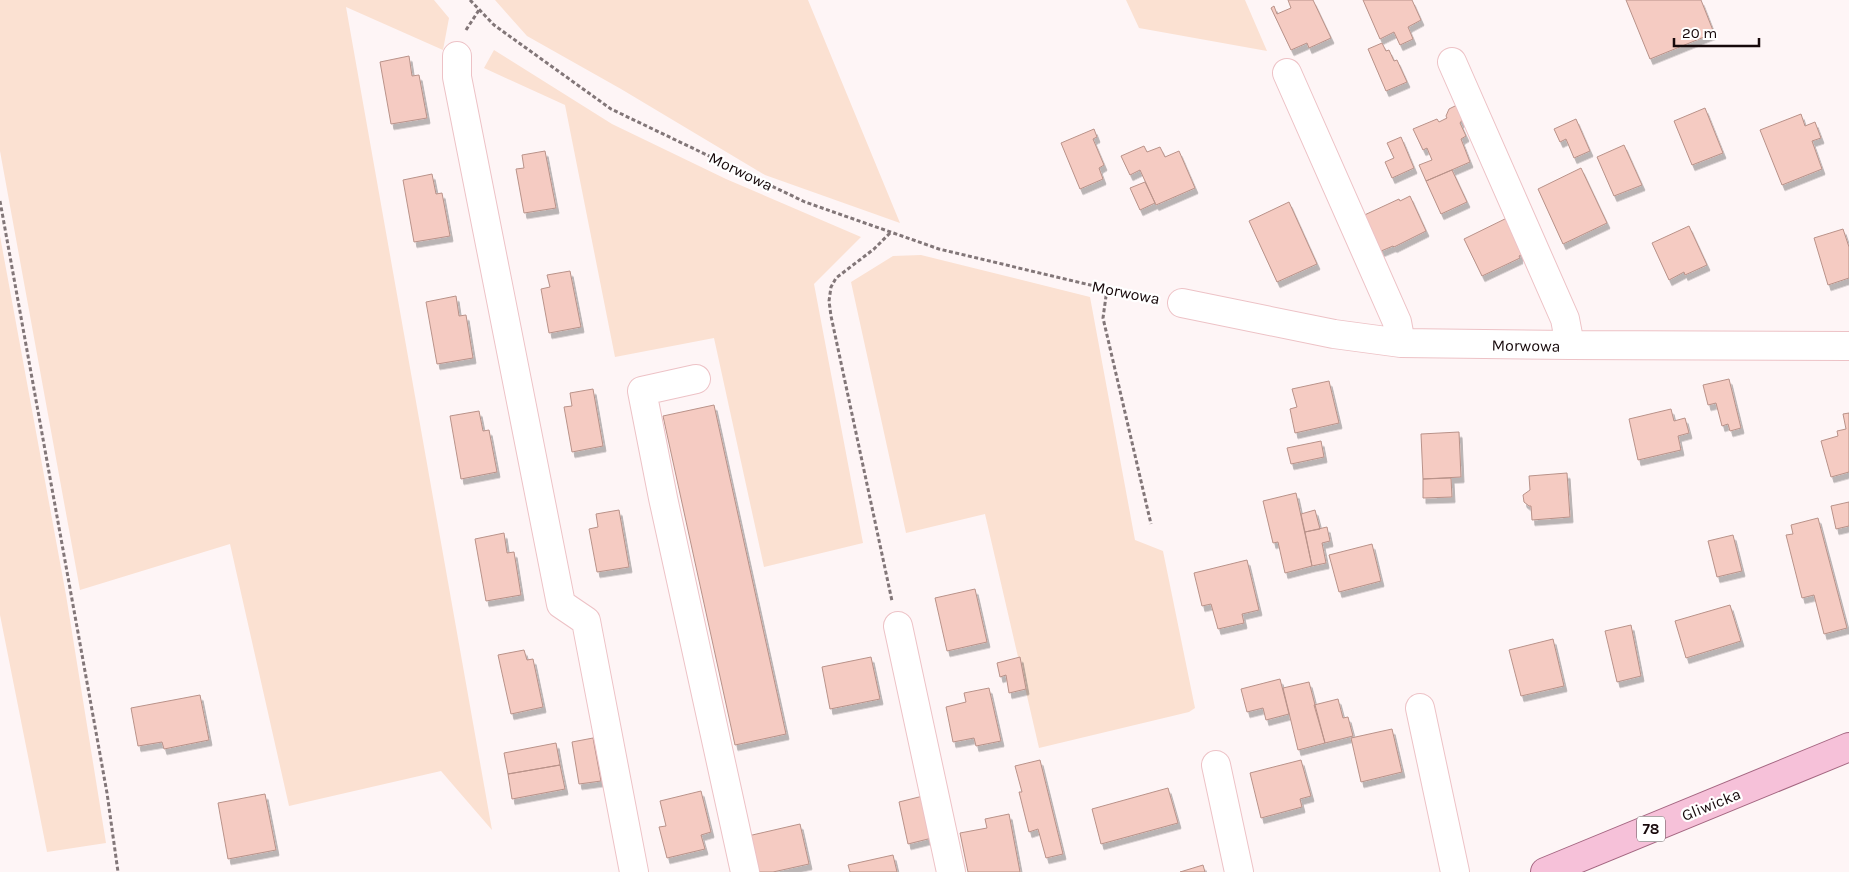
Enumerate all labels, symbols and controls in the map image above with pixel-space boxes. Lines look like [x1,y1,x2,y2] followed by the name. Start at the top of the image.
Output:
[1674,15,1759,47] scale bar
[1682,24,1717,42] text: 20 m
[706,148,776,195] street label: Morwowa
[1090,277,1161,308] street label: Morwowa
[1491,335,1561,356] street label: Morwowa
[1679,784,1743,825] street label: Gliwicka
[1637,816,1665,842] road number: 78

